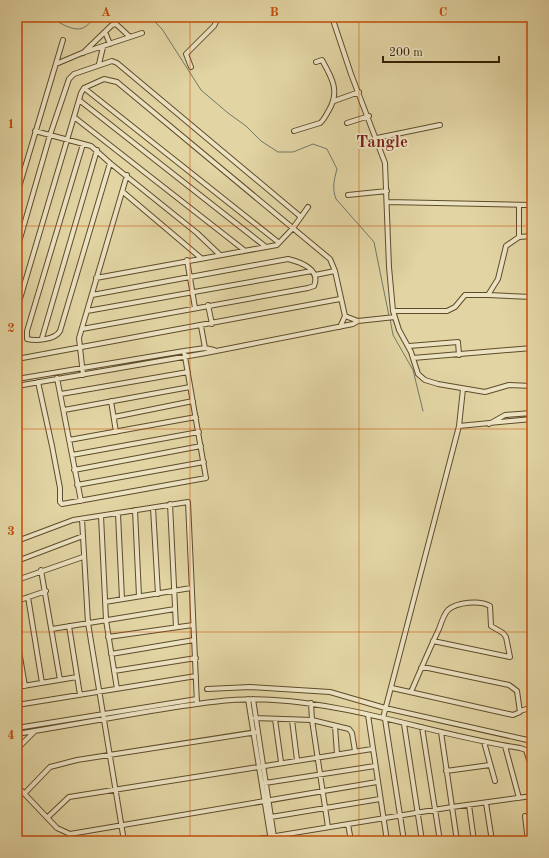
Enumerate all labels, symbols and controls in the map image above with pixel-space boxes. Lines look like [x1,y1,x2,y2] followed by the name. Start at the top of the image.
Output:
[101,6,111,19] text: A
[269,6,279,19] text: B
[439,6,447,19] text: C
[383,38,499,64] scale bar
[389,47,423,59] text: 200 m
[7,118,15,131] text: 1
[356,134,408,151] district label: Tangle
[7,322,15,335] text: 2
[7,525,15,538] text: 3
[7,729,15,742] text: 4

